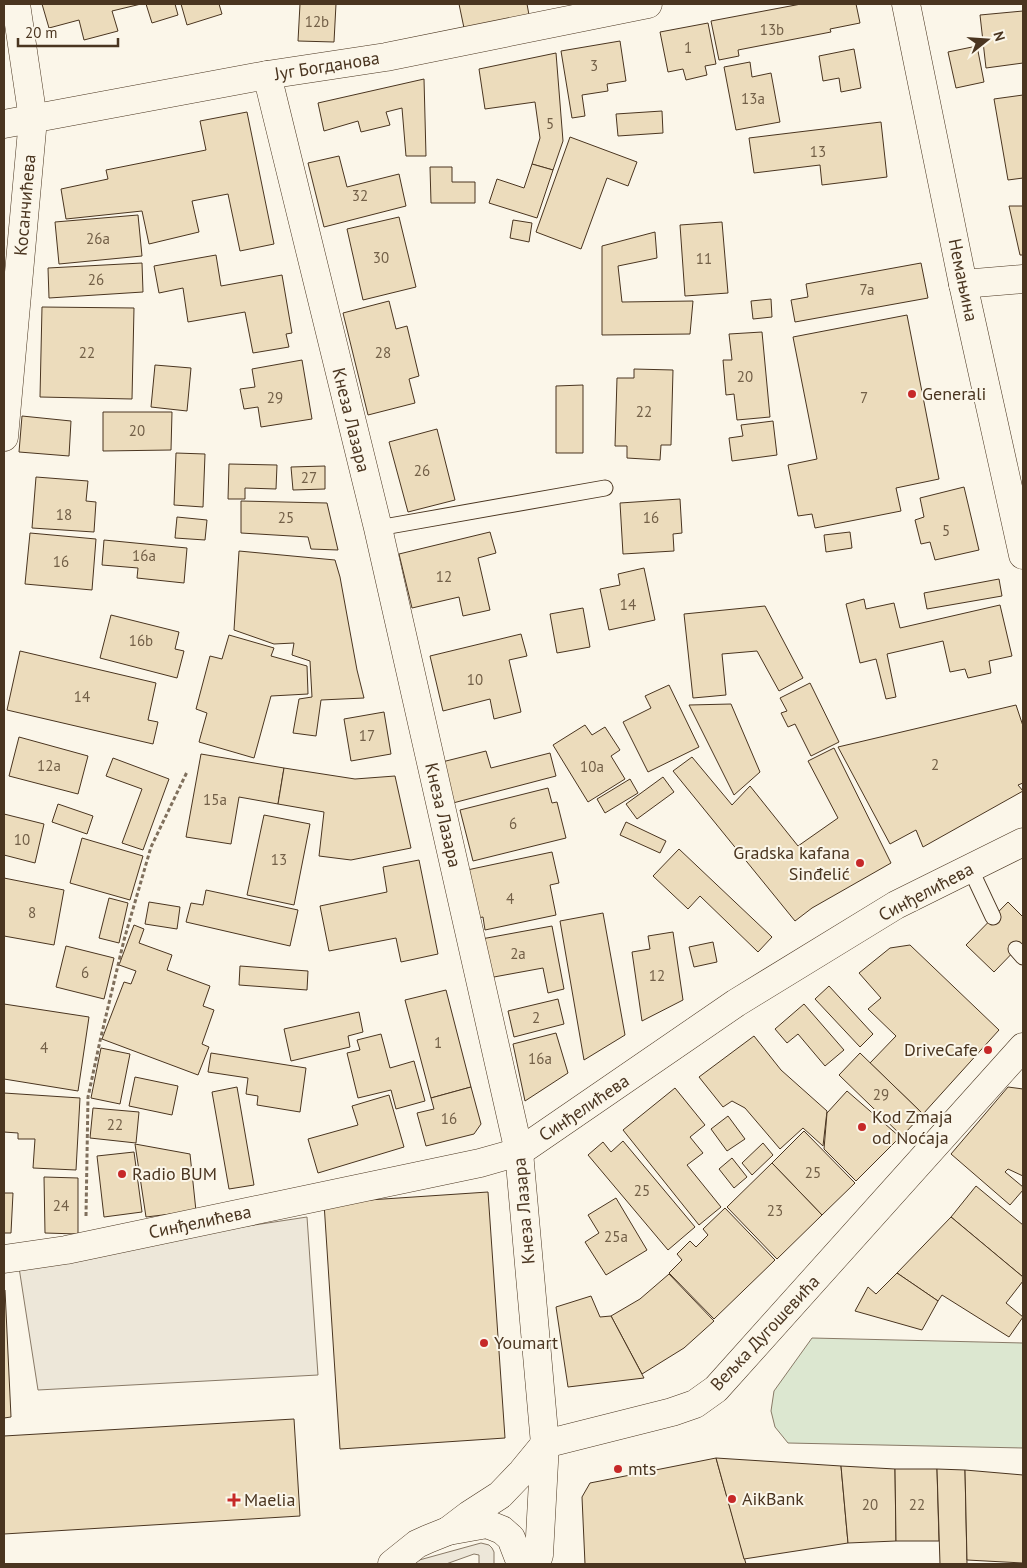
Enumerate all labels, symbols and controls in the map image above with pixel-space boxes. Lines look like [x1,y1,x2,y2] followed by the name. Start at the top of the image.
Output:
[305,12,329,31] house number: 12b
[18,15,118,47] scale bar
[962,15,1012,65] north arrow
[760,20,784,39] house number: 13b
[25,23,58,42] text: 20 m
[989,29,1009,43] text: N
[684,38,692,57] house number: 1
[272,46,381,85] street label: Југ Богданова
[590,56,598,75] house number: 3
[741,89,765,108] house number: 13a
[546,114,554,133] house number: 5
[810,142,826,161] house number: 13
[9,153,40,257] street label: Косанчићева
[352,186,368,205] house number: 32
[86,229,110,248] house number: 26a
[943,236,983,323] street label: Немањина
[373,248,389,267] house number: 30
[696,249,712,268] house number: 11
[88,270,104,289] house number: 26
[860,280,874,299] house number: 7a
[79,343,95,362] house number: 22
[375,343,391,362] house number: 28
[327,365,376,475] street label: Кнеза Лазара
[737,367,753,386] house number: 20
[922,382,986,405] place label: Generali
[267,388,283,407] house number: 29
[860,388,868,407] house number: 7
[906,388,918,400] marker: Generali
[636,402,652,421] house number: 22
[129,421,145,440] house number: 20
[414,461,430,480] house number: 26
[301,468,317,487] house number: 27
[56,505,72,524] house number: 18
[278,508,294,527] house number: 25
[643,508,659,527] house number: 16
[942,521,950,540] house number: 5
[132,546,156,565] house number: 16a
[53,552,69,571] house number: 16
[436,567,452,586] house number: 12
[620,595,636,614] house number: 14
[129,631,153,650] house number: 16b
[467,670,483,689] house number: 10
[74,687,90,706] house number: 14
[359,726,375,745] house number: 17
[931,755,939,774] house number: 2
[37,756,61,775] house number: 12a
[580,757,604,776] house number: 10a
[420,760,467,870] street label: Кнеза Лазара
[203,790,227,809] house number: 15a
[509,814,517,833] house number: 6
[14,830,30,849] house number: 10
[733,841,850,885] place label: Gradska kafana Sinđelić
[271,850,287,869] house number: 13
[854,857,866,869] marker: Gradska kafana Sinđelić
[874,857,977,926] street label: Синђелићева
[506,889,514,908] house number: 4
[28,903,36,922] house number: 8
[510,944,526,963] house number: 2a
[81,963,89,982] house number: 6
[649,966,665,985] house number: 12
[532,1008,540,1027] house number: 2
[434,1033,442,1052] house number: 1
[40,1038,48,1057] house number: 4
[904,1038,978,1061] place label: DriveCafe
[982,1044,994,1056] marker: DriveCafe
[528,1049,552,1068] house number: 16a
[534,1069,633,1146] street label: Синђелићева
[873,1085,889,1104] house number: 29
[872,1105,953,1149] place label: Kod Zmaja od Noćaja
[441,1109,457,1128] house number: 16
[107,1115,123,1134] house number: 22
[856,1121,868,1133] marker: Kod Zmaja od Noćaja
[507,1157,540,1265] street label: Кнеза Лазара
[132,1162,217,1185] place label: Radio BUM
[805,1163,821,1182] house number: 25
[116,1168,128,1180] marker: Radio BUM
[634,1181,650,1200] house number: 25
[53,1196,69,1215] house number: 24
[147,1199,253,1244] street label: Синђелићева
[767,1201,783,1220] house number: 23
[604,1227,628,1246] house number: 25a
[705,1270,824,1395] street label: Вељка Дугошевића
[494,1331,558,1354] place label: Youmart
[478,1337,490,1349] marker: Youmart
[628,1457,656,1480] place label: mts
[612,1463,624,1475] marker: mts
[742,1487,804,1510] place label: AikBank
[244,1488,295,1511] place label: Maelia
[726,1493,738,1505] marker: AikBank
[228,1494,240,1506] marker: Maelia
[862,1495,878,1514] house number: 20
[909,1495,925,1514] house number: 22

